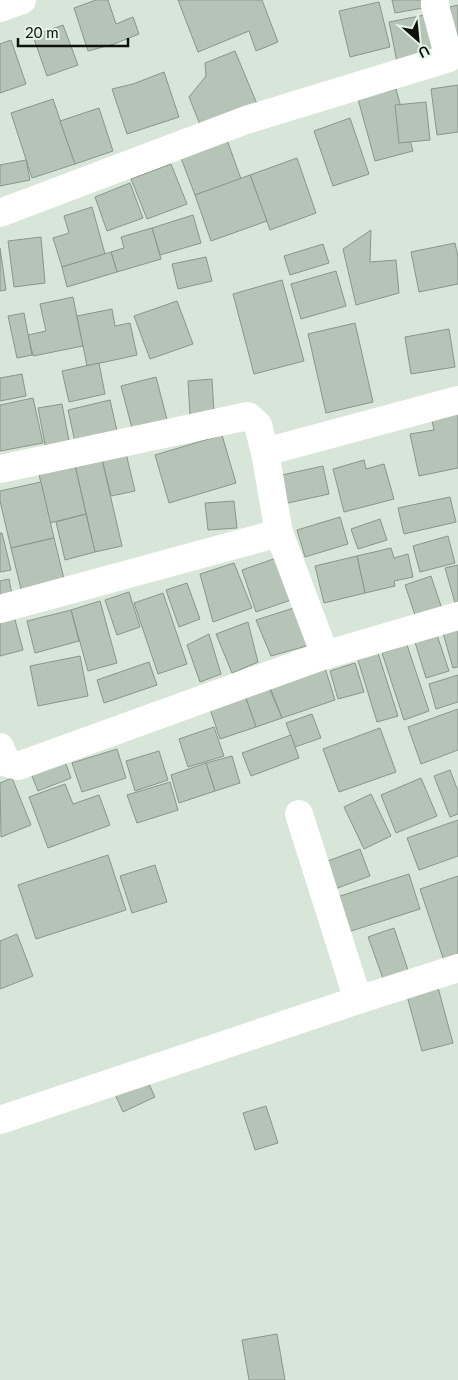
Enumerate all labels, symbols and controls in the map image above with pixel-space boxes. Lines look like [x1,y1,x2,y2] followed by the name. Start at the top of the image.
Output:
[18,15,128,47] scale bar
[393,15,443,65] north arrow
[25,23,59,41] text: 20 m
[416,42,433,62] text: U

